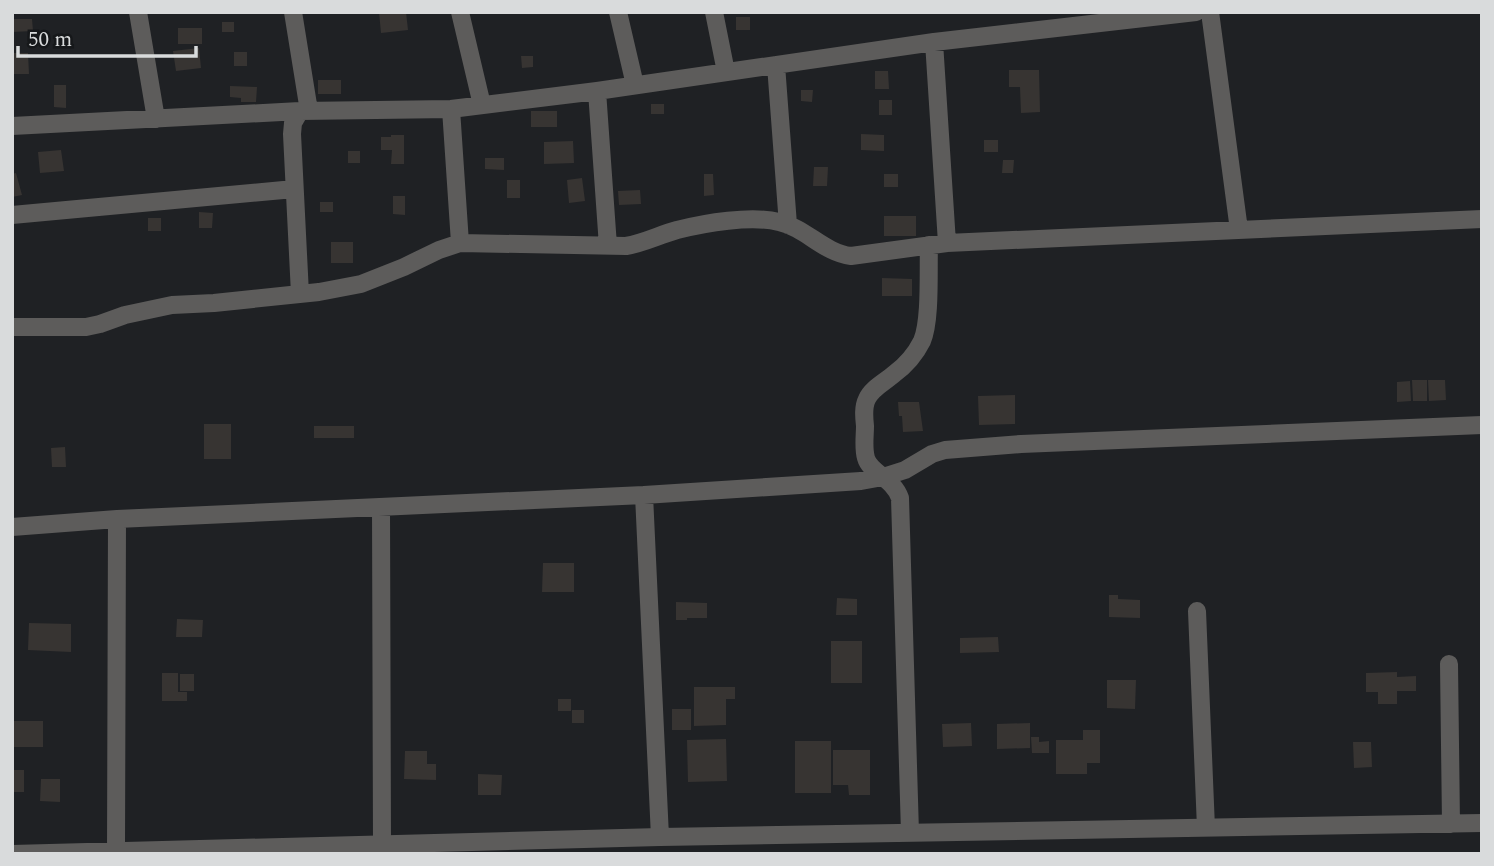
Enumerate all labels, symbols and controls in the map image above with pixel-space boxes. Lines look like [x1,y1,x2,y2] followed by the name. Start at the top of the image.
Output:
[18,14,196,58] scale bar
[28,24,72,56] text: 50 m

